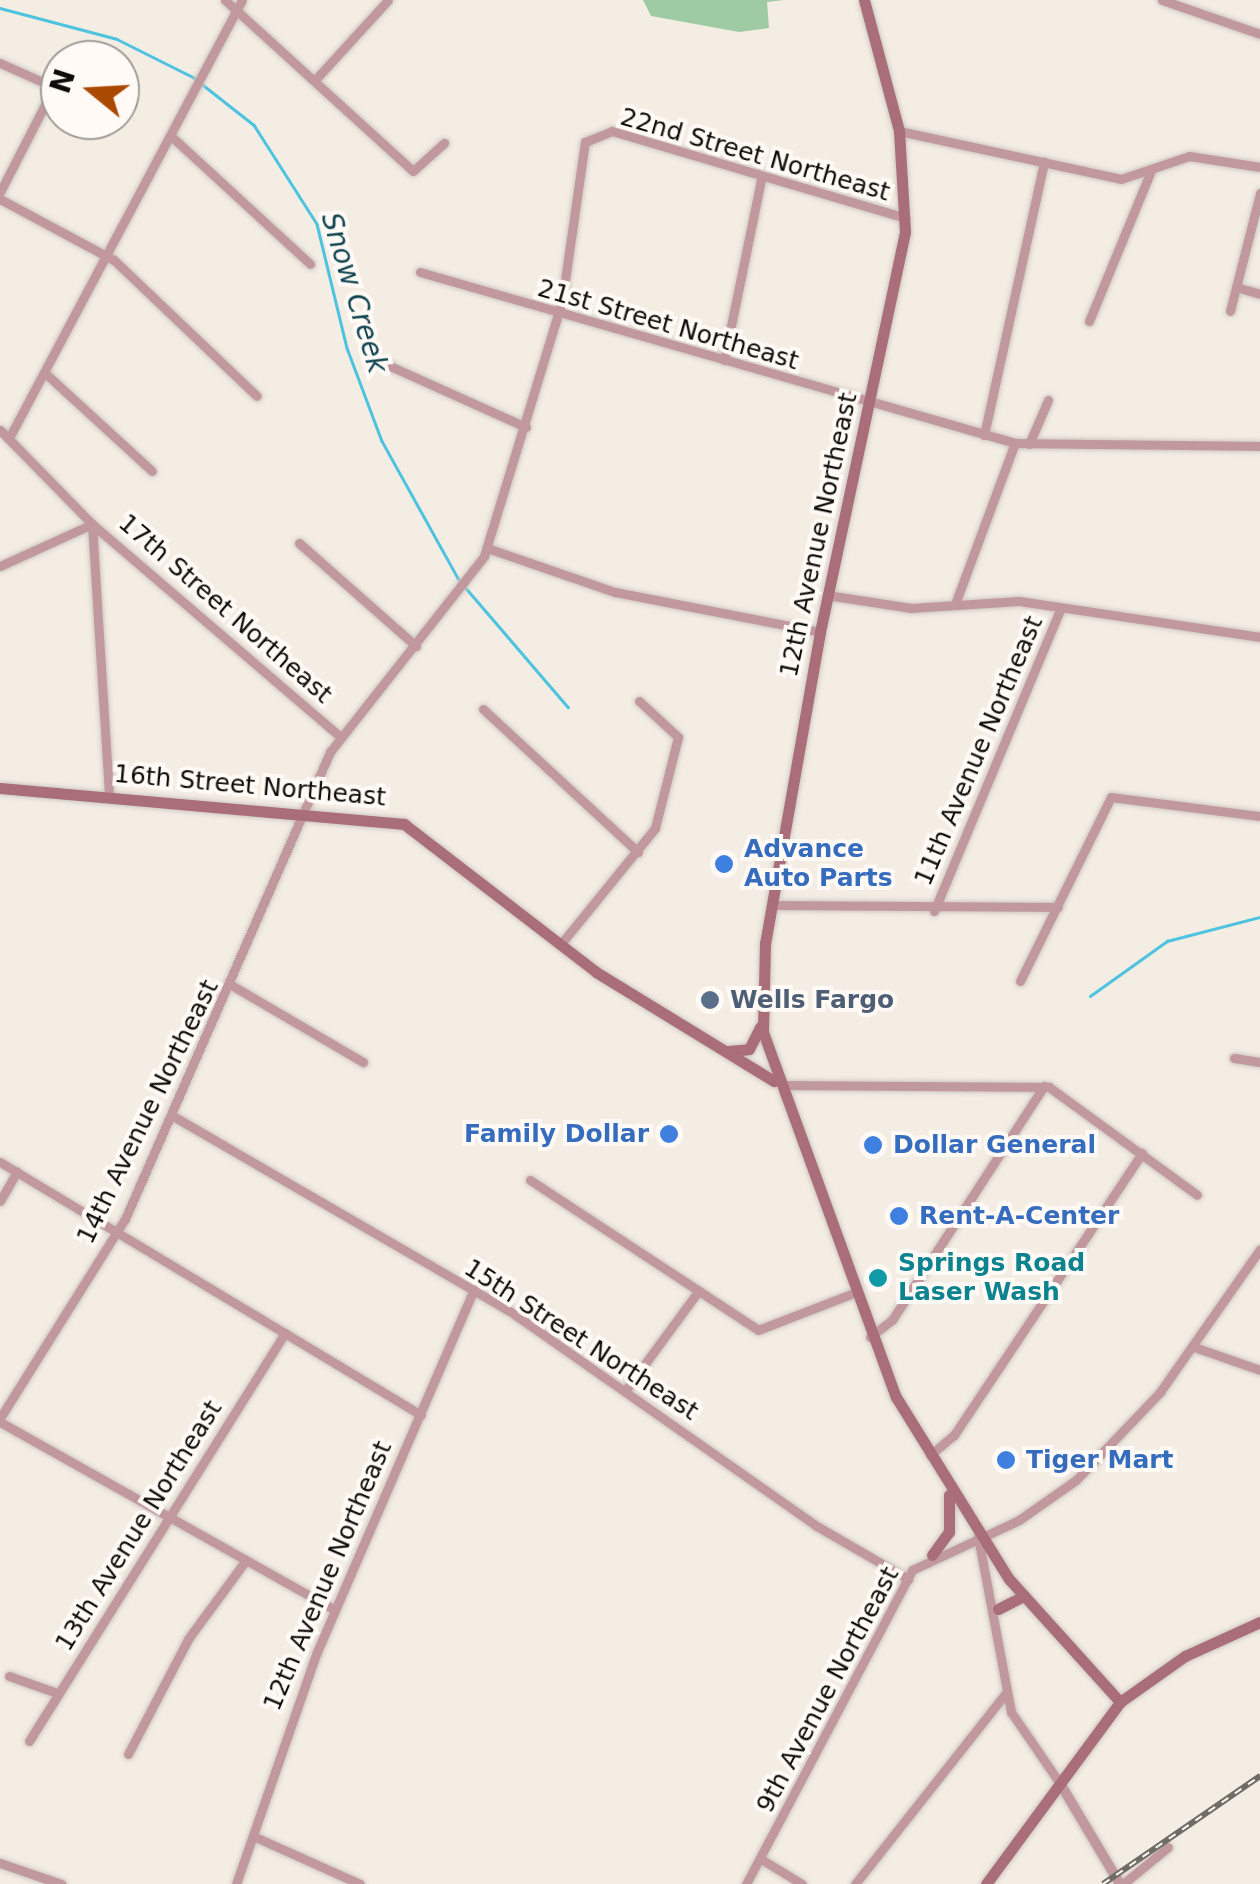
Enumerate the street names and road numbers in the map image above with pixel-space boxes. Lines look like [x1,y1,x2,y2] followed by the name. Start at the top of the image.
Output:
[617,102,893,208] street label: 22nd Street Northeast
[534,273,802,377] street label: 21st Street Northeast
[774,390,864,680] street label: 12th Avenue Northeast
[112,508,338,710] street label: 17th Street Northeast
[909,612,1049,890] street label: 11th Avenue Northeast
[113,759,387,813] street label: 16th Street Northeast
[71,975,225,1249] street label: 14th Avenue Northeast
[458,1253,704,1427] street label: 15th Street Northeast
[50,1395,228,1657] street label: 13th Avenue Northeast
[258,1437,398,1715] street label: 12th Avenue Northeast
[750,1562,906,1818] street label: 9th Avenue Northeast

